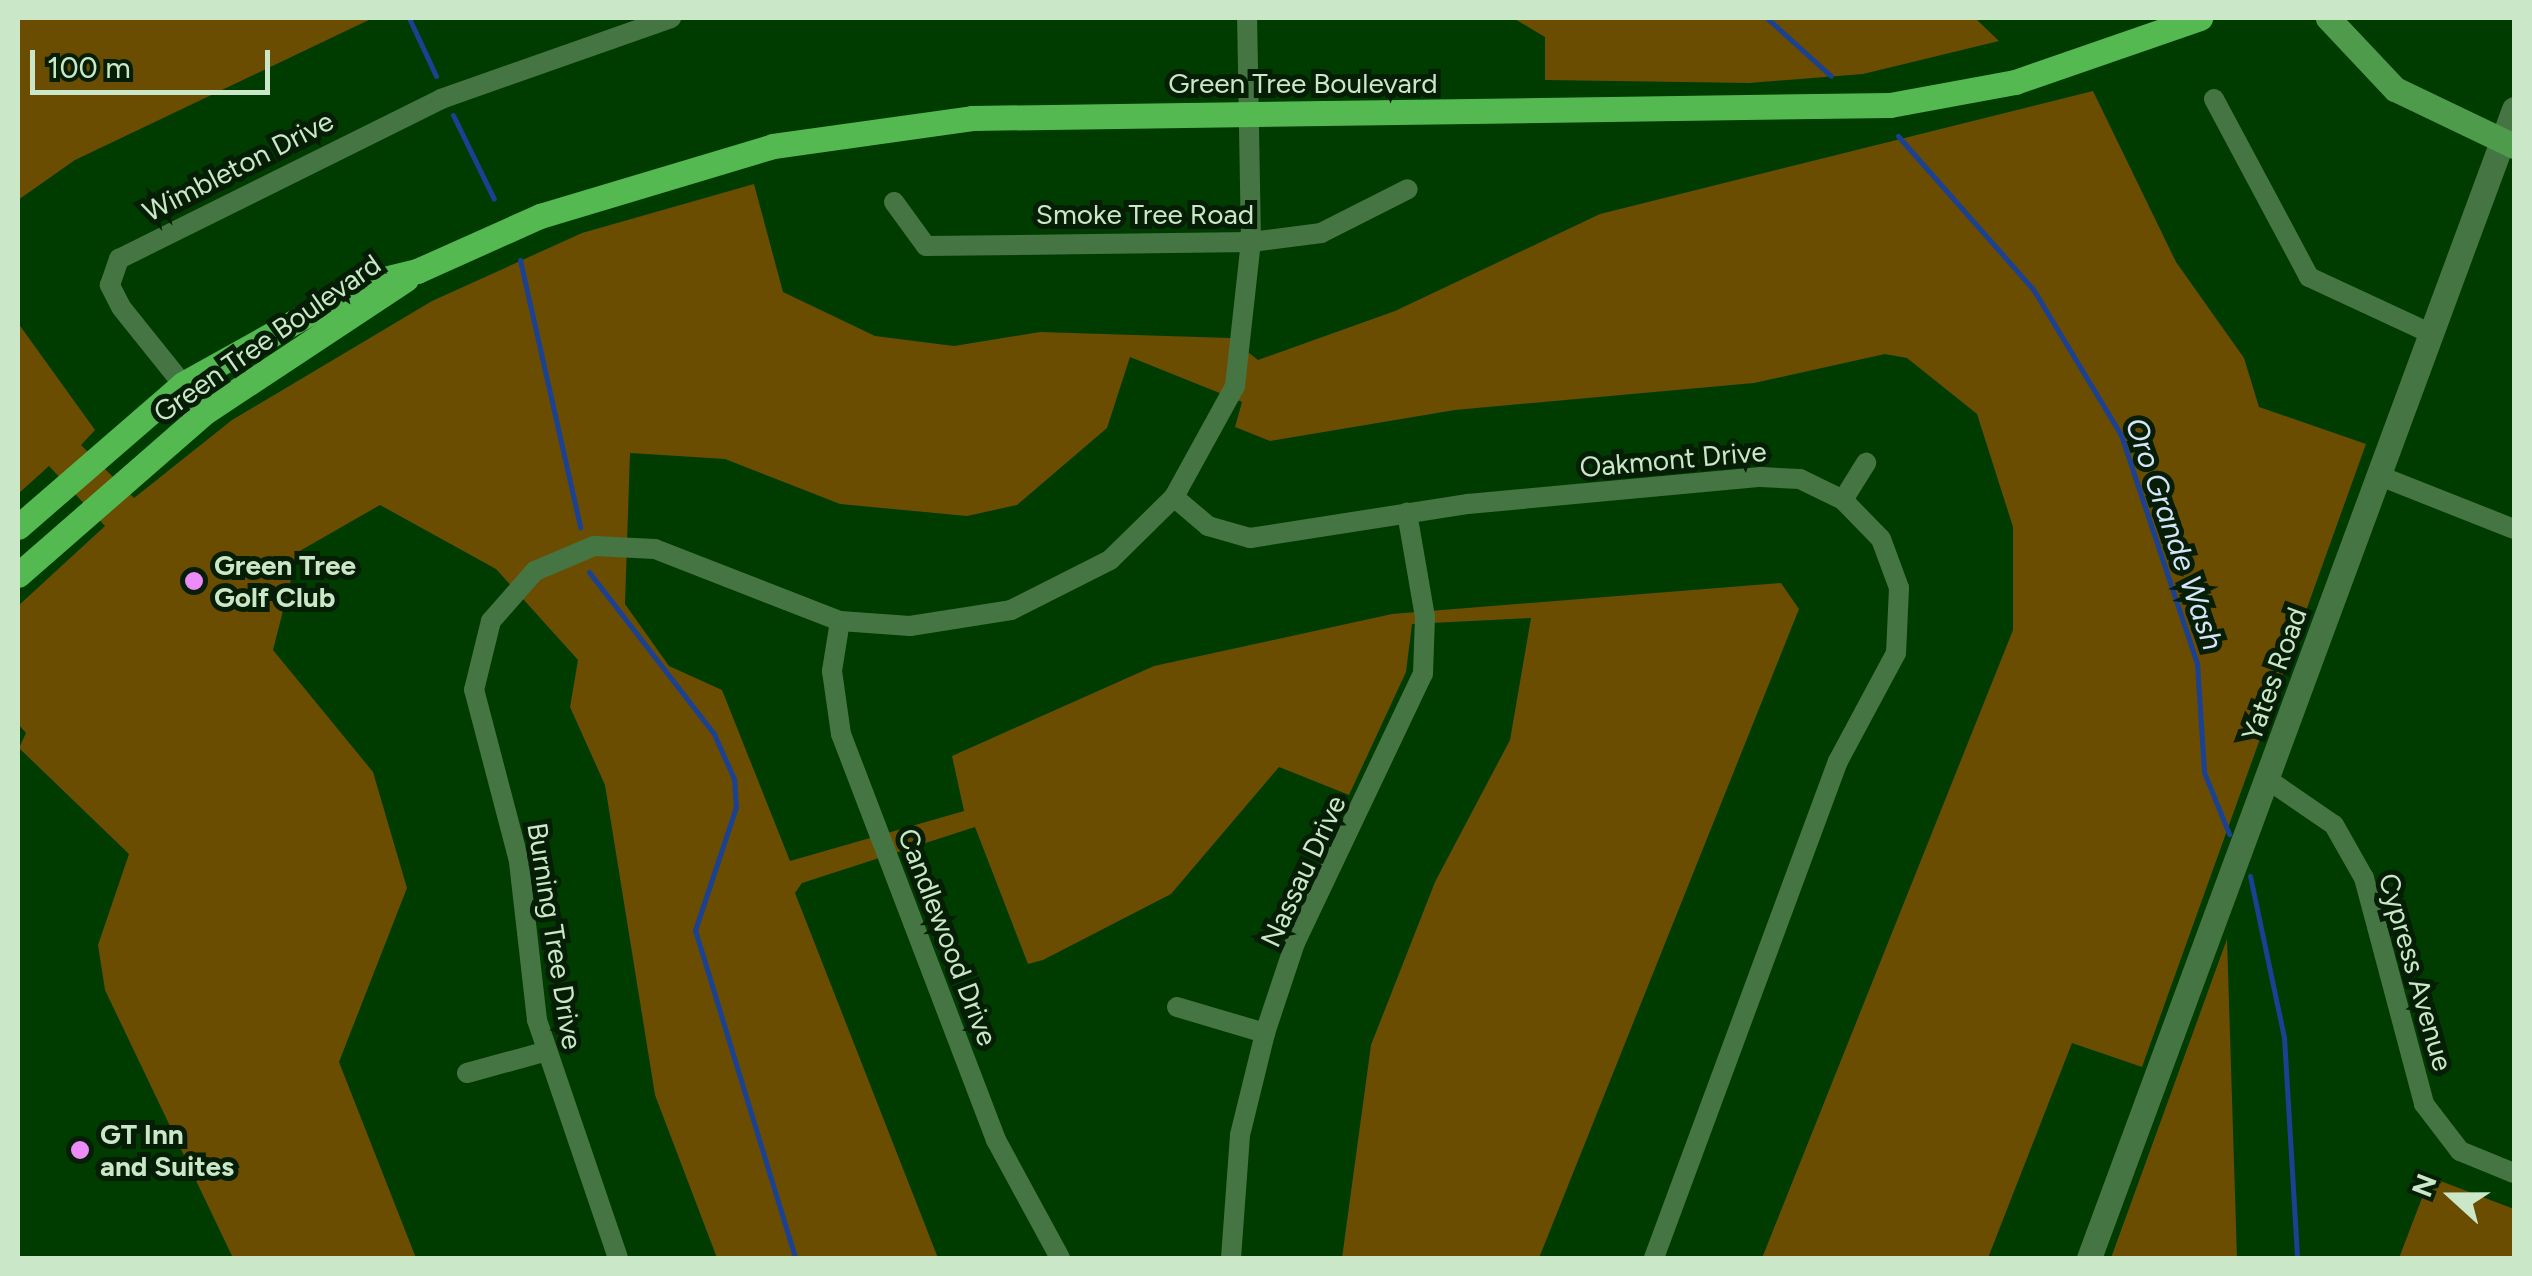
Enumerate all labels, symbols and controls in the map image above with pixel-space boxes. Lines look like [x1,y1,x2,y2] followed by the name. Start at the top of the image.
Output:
[35,30,275,92] scale bar
[47,49,131,86] text: 100 m
[1168,66,1438,100] street label: Green Tree Boulevard
[137,104,339,228] street label: Wimbleton Drive
[1036,197,1254,231] street label: Smoke Tree Road
[147,247,387,429] street label: Green Tree Boulevard
[2117,413,2231,655] water label: Oro Grande Wash
[1578,434,1768,484] street label: Oakmont Drive
[214,548,356,614] place label: Green Tree Golf Club
[183,570,205,592] marker: Green Tree Golf Club
[2234,603,2314,745] street label: Yates Road
[1253,790,1353,952] street label: Nassau Drive
[520,820,590,1052] street label: Burning Tree Drive
[891,824,1005,1050] street label: Candlewood Drive
[2372,869,2460,1075] street label: Cypress Avenue
[100,1117,234,1183] place label: GT Inn and Suites
[69,1139,91,1161] marker: GT Inn and Suites
[2402,1146,2502,1246] north arrow
[2404,1169,2444,1201] text: N

